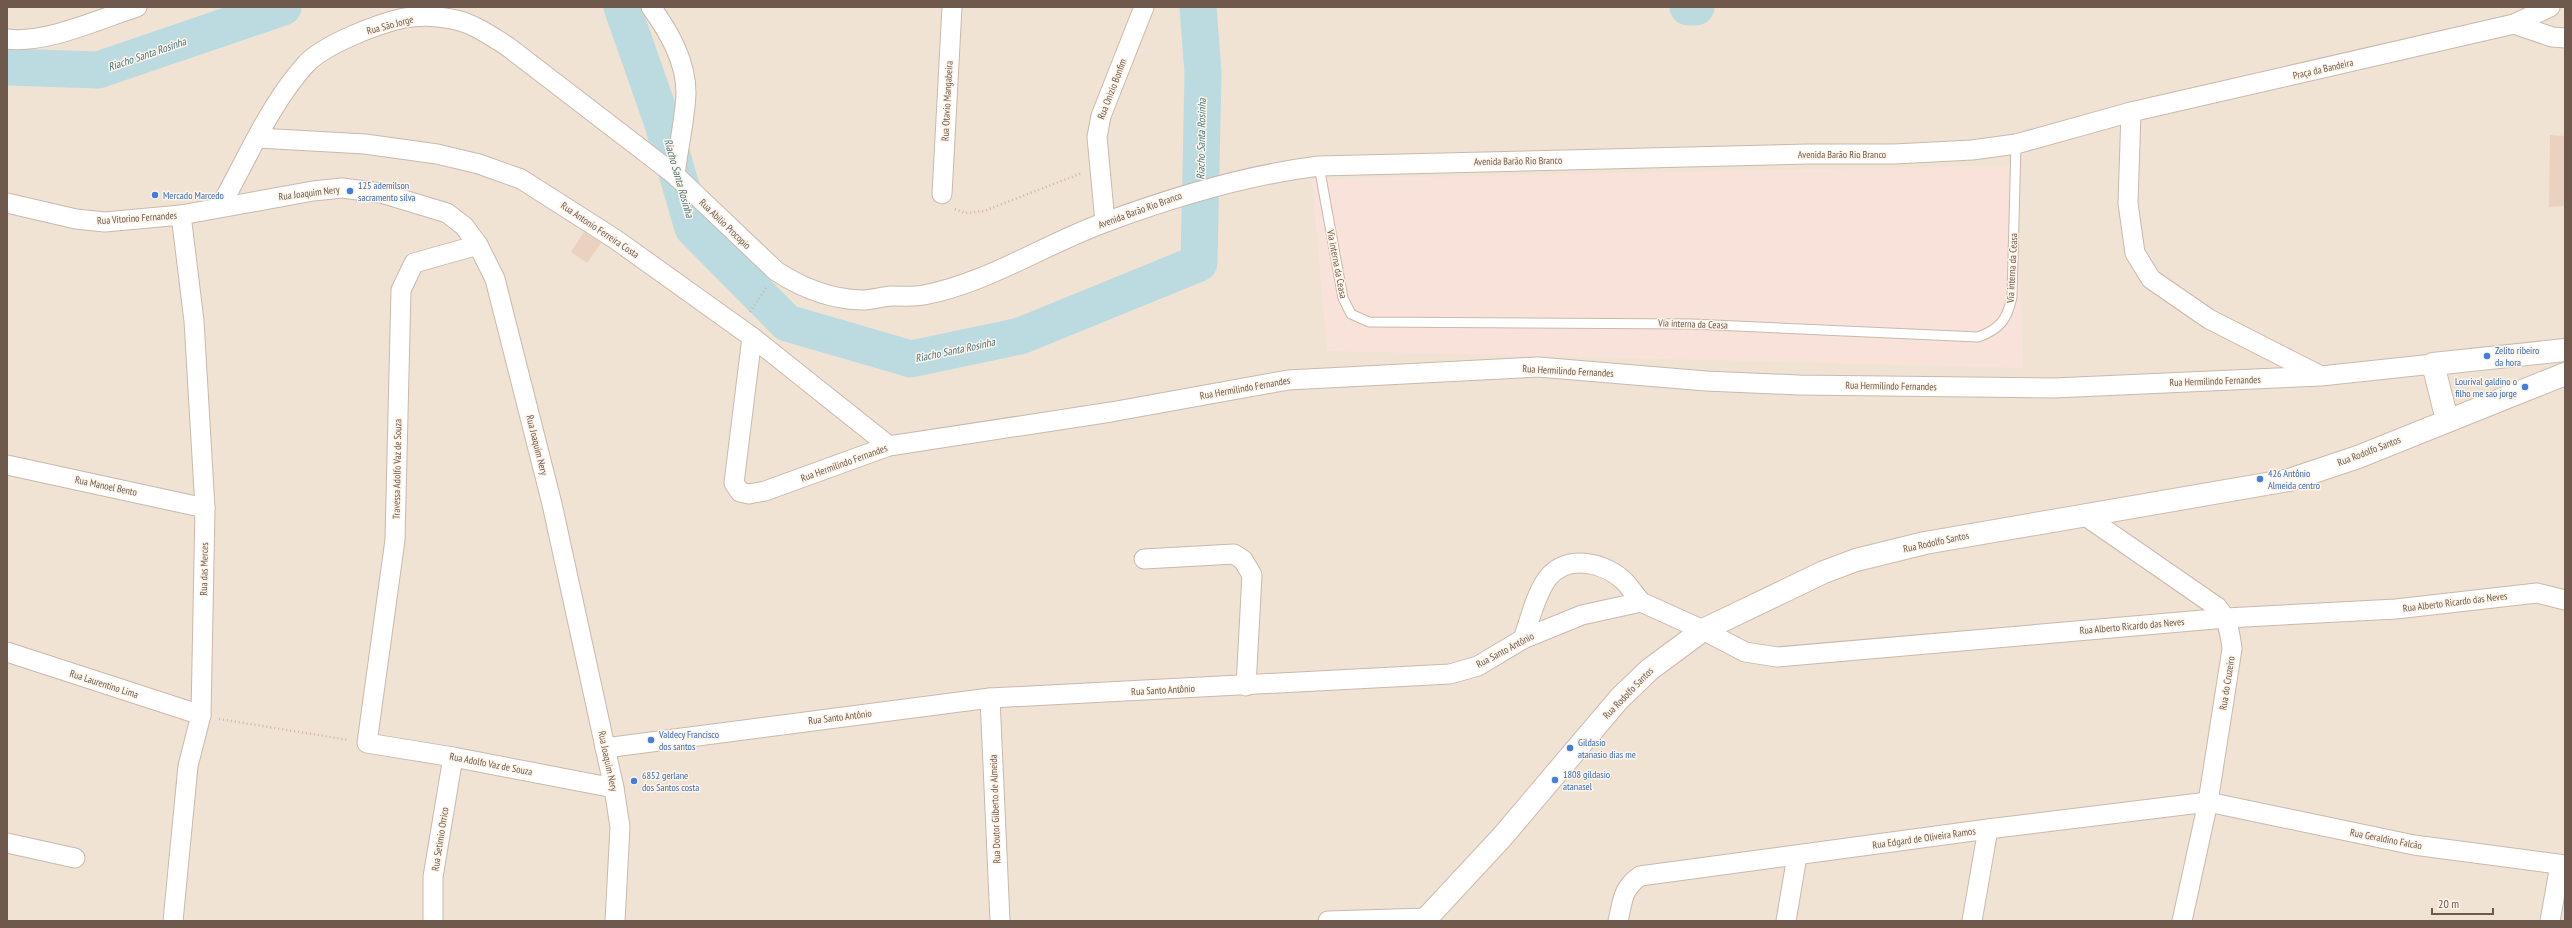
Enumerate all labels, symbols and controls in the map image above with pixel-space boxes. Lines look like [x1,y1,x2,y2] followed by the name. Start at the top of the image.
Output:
[365,13,415,37] street label: Rua São Jorge
[106,34,188,74] water label: Riacho Santa Rosinha
[2292,56,2354,82] street label: Praça da Bandeira
[1094,57,1130,121] street label: Rua Onizio Bonfim
[938,60,956,142] street label: Rua Otavio Mangabeira
[1193,98,1209,180] water label: Riacho Santa Rosinha
[661,137,697,220] water label: Riacho Santa Rosinha
[1798,148,1886,161] street label: Avenida Barão Rio Branco
[1474,154,1562,168] street label: Avenida Barão Rio Branco
[358,179,416,204] place label: 125 ademilson sacramento silva
[278,183,341,203] street label: Rua Joaquim Nery
[345,186,355,196] marker: 125 ademilson sacramento silva
[163,189,224,202] place label: Mercado Marcedo
[1096,189,1184,231] street label: Avenida Barão Rio Branco
[150,190,160,200] marker: Mercado Marcedo
[696,196,754,252] street label: Rua Abilio Procopio
[558,199,642,261] street label: Rua Antonio Ferreira Costa
[97,209,178,227] street label: Rua Vitorino Fernandes
[1324,228,1350,299] street label: Via interna da Ceasa
[2004,233,2020,304] street label: Via interna da Ceasa
[1657,316,1728,332] street label: Via interna da Ceasa
[914,335,997,365] water label: Riacho Santa Rosinha
[2495,344,2539,369] place label: Zelito ribeiro da hora
[2482,351,2492,361] marker: Zelito ribeiro da hora
[1522,362,1615,380] street label: Rua Hermilindo Fernandes
[2169,373,2262,389] street label: Rua Hermilindo Fernandes
[1199,374,1292,402] street label: Rua Hermilindo Fernandes
[2455,375,2517,400] place label: Lourival galdino o filho me sao jorge
[1845,379,1937,393] street label: Rua Hermilindo Fernandes
[2520,382,2530,392] marker: Lourival galdino o filho me sao jorge
[523,414,551,477] street label: Rua Joaquim Nery
[390,419,404,519] street label: Travessa Adolfo Vaz de Souza
[2335,433,2403,469] street label: Rua Rodolfo Santos
[799,441,890,485] street label: Rua Hermilindo Fernandes
[2268,467,2320,492] place label: 426 Antônio Almeida centro
[74,473,138,499] street label: Rua Manoel Bento
[2255,474,2265,484] marker: 426 Antônio Almeida centro
[1902,529,1971,555] street label: Rua Rodolfo Santos
[197,542,211,596] street label: Rua das Merces
[2402,589,2509,615] street label: Rua Alberto Ricardo das Neves
[2079,615,2186,637] street label: Rua Alberto Ricardo das Neves
[1474,629,1536,671] street label: Rua Santo Antônio
[2216,655,2238,711] street label: Rua do Cruzeiro
[1600,664,1656,722] street label: Rua Rodolfo Santos
[68,667,140,701] street label: Rua Laurentino Lima
[1131,682,1195,698] street label: Rua Santo Antônio
[808,707,872,727] street label: Rua Santo Antônio
[658,728,719,753] place label: Valdecy Francisco dos santos
[595,730,621,793] street label: Rua Joaquim Nery
[646,735,656,745] marker: Valdecy Francisco dos santos
[1578,736,1636,761] place label: Gildasio atanasio dias me
[1565,743,1575,753] marker: Gildasio atanasio dias me
[448,750,534,778] street label: Rua Adolfo Vaz de Souza
[987,754,1003,864] street label: Rua Doutor Gilberto de Almeida
[1563,768,1610,793] place label: 1808 gildasio atanasel
[642,769,699,794] place label: 6852 gerlane dos Santos costa
[1550,775,1560,785] marker: 1808 gildasio atanasel
[629,776,639,786] marker: 6852 gerlane dos Santos costa
[429,806,451,872] street label: Rua Setimio Orrico
[1872,824,1977,852] street label: Rua Edgard de Oliveira Ramos
[2349,826,2423,852] street label: Rua Geraldino Falcão
[2432,890,2493,916] scale bar
[2438,896,2459,911] text: 20 m

